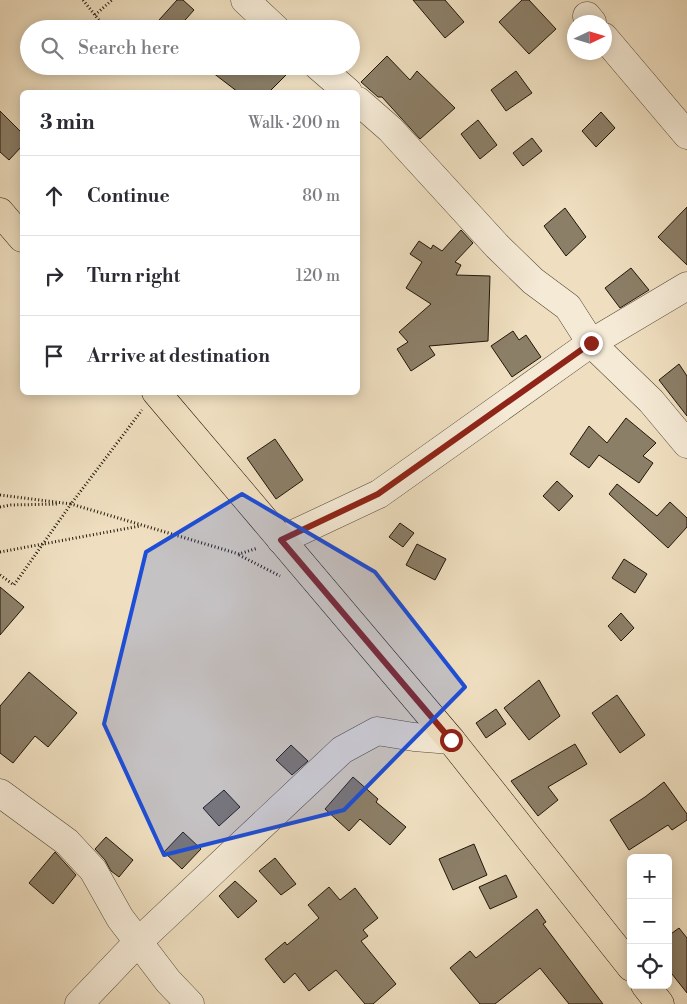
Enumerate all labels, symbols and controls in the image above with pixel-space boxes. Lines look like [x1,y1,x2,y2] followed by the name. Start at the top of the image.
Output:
[567,15,612,60] north arrow
[20,20,360,75] search box
[38,34,66,62] icon: search
[78,36,179,60] text: Search here
[40,110,95,136] text: 3 min
[248,113,340,133] text: Walk · 200 m
[40,182,68,210] icon: ahead
[87,184,170,208] text: Continue
[302,186,340,206] text: 80 m
[40,262,68,290] icon: right
[87,264,180,288] text: Turn right
[296,266,340,286] text: 120 m
[580,332,603,355] route end
[40,342,68,370] icon: arrive
[87,344,270,368] text: Arrive at destination
[440,729,463,752] route start
[627,854,672,989] map controls
[627,854,672,899] button: +
[627,899,672,944] button: −
[627,944,672,989] button: locate

